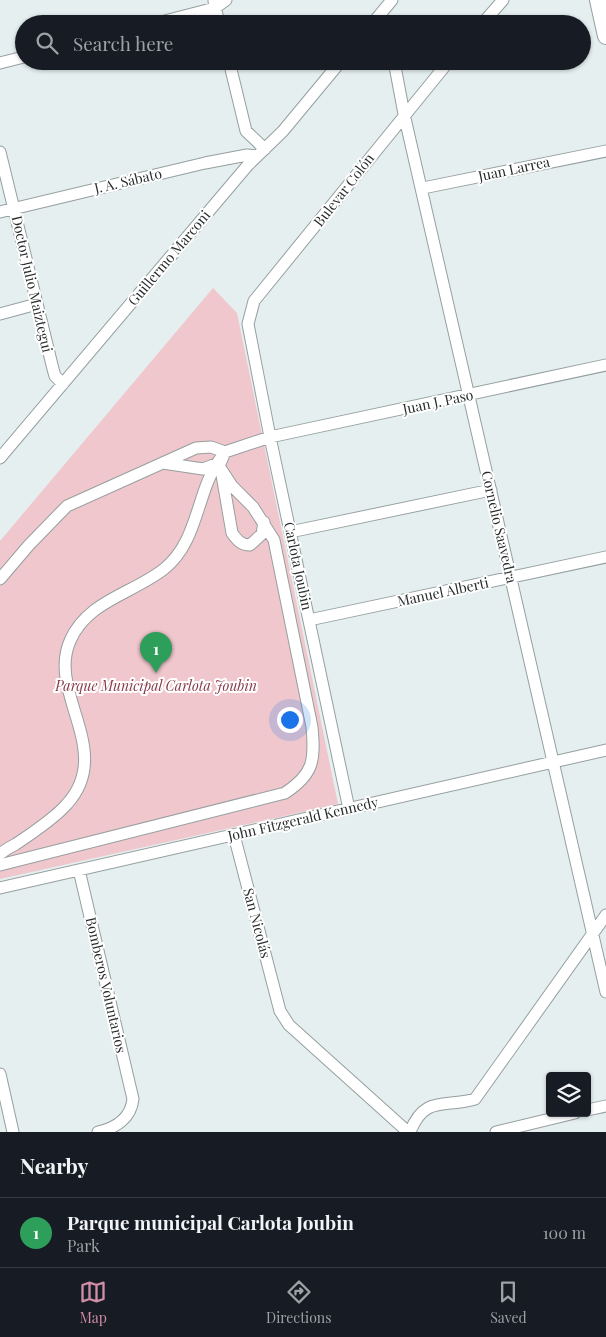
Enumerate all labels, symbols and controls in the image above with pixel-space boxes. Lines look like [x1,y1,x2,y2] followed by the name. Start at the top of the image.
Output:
[15,15,591,70] search box
[33,29,61,57] icon: search
[73,30,173,56] text: Search here
[309,149,379,230] street label: Bulevar Colón
[475,152,551,186] street label: Juan Larrea
[91,163,164,198] street label: J. A. Sábato
[123,206,214,309] street label: Guillermo Marconi
[7,214,57,354] street label: Doctor Julio Maiztegui
[400,385,475,418] street label: Juan J. Paso
[477,469,522,585] street label: Cornelio Saavedra
[280,520,317,612] street label: Carlota Joubin
[396,573,490,610] street label: Manuel Alberti
[140,632,172,673] pin: 1
[54,676,257,695] park label: Parque Municipal Carlota Joubin
[277,707,303,733] your location
[225,792,380,845] street label: John Fitzgerald Kennedy
[239,886,276,960] street label: San Nicolás
[82,915,131,1055] street label: Bomberos Voluntarios
[546,1072,591,1117] map controls
[546,1072,591,1117] button: layers
[20,1151,89,1179] text: Nearby
[67,1209,354,1235] text: Parque municipal Carlota Joubin
[33,1222,39,1243] text: 1
[543,1222,586,1243] text: 100 m
[67,1235,100,1256] text: Park
[79,1278,107,1327] tab: Map
[266,1278,332,1327] tab: Directions
[490,1278,527,1327] tab: Saved

